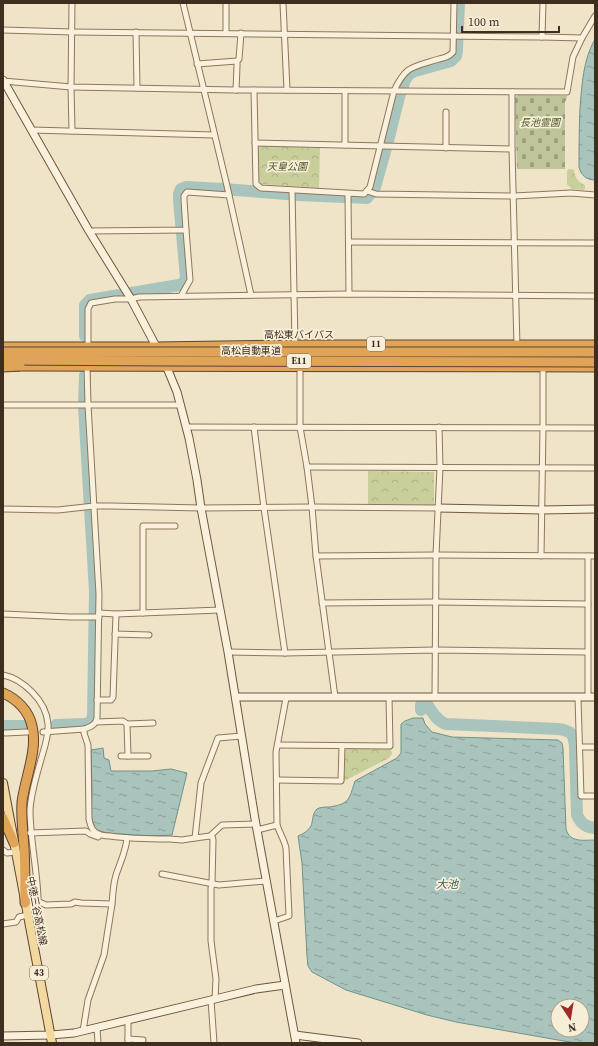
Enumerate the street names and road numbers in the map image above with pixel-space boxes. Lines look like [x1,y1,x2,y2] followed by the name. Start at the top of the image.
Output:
[264,328,334,341] street label: 高松東バイパス
[367,337,385,351] road number: 11
[221,344,281,357] street label: 高松自動車道
[287,354,311,368] road number: E11
[24,875,50,947] street label: 中徳三谷高松線
[30,966,48,980] road number: 43

